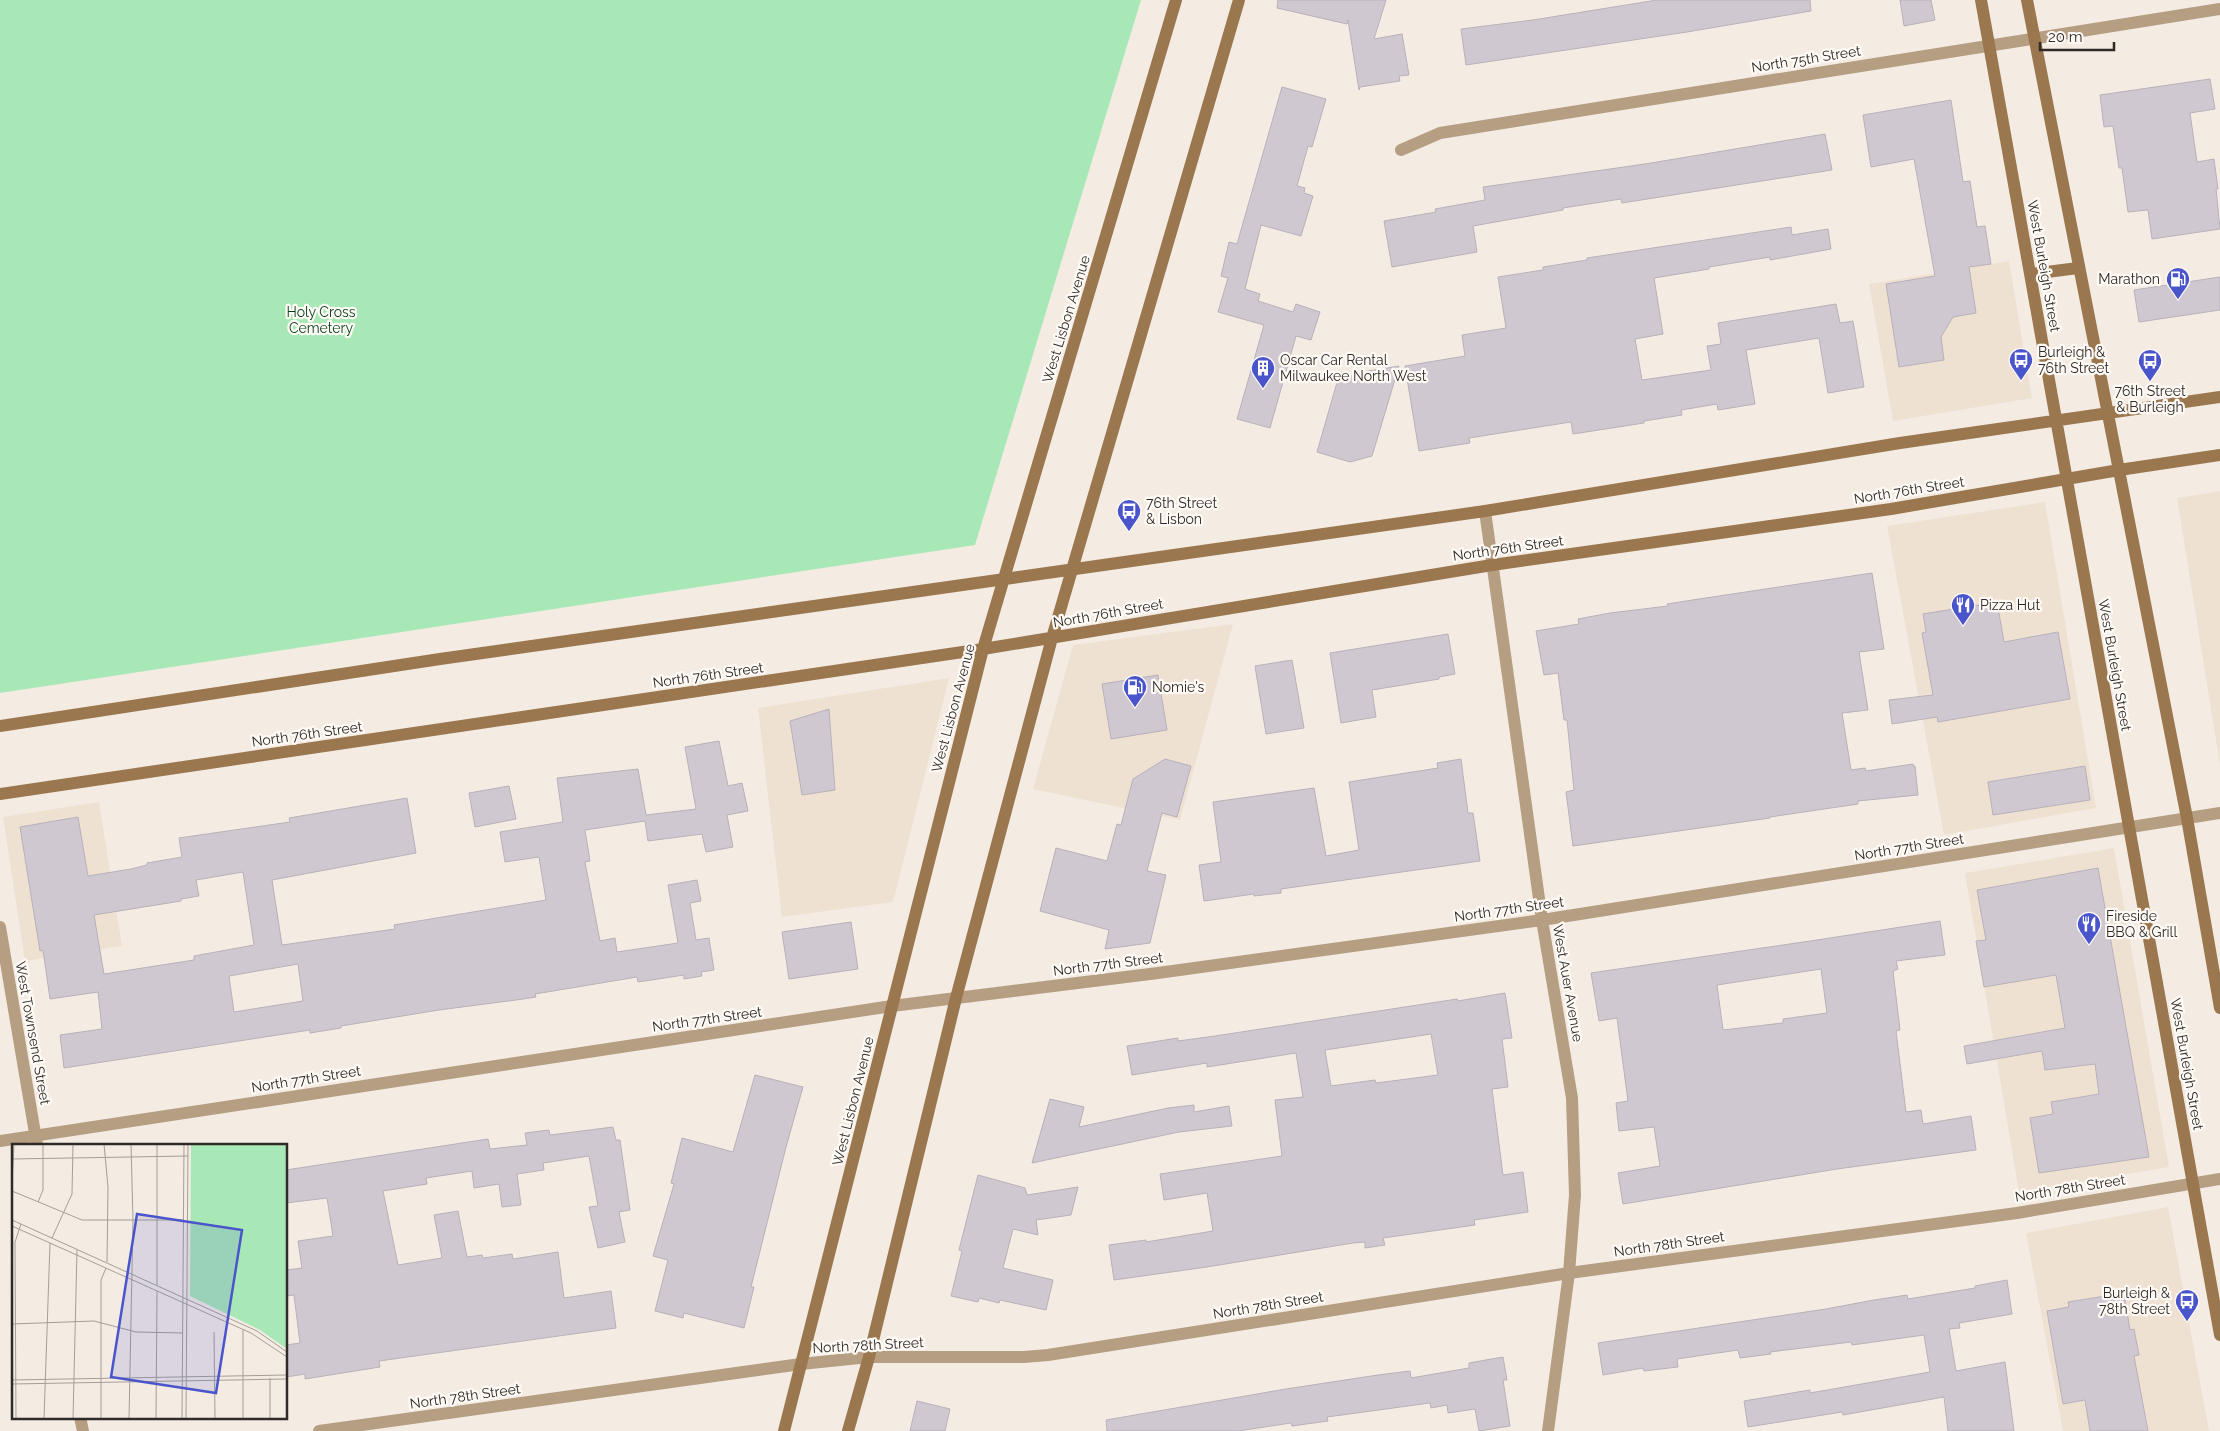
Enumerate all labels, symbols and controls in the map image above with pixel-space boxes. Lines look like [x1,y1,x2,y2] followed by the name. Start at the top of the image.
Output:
[2040,20,2114,52] scale bar
[2048,28,2083,46] text: 20 m
[1750,42,1862,76] street label: North 75th Street
[2025,199,2064,334] street label: West Burleigh Street
[1039,253,1093,385] street label: West Lisbon Avenue
[2165,266,2191,300] fuel station icon: Marathon
[2098,271,2160,287] place label: Marathon
[286,304,356,336] park label: Holy Cross Cemetery
[2038,344,2109,376] place label: Burleigh & 76th Street
[2008,347,2034,381] bus stop icon: Burleigh & 76th Street
[2137,348,2163,382] bus stop icon: 76th Street & Burleigh
[1280,352,1427,384] place label: Oscar Car Rental Milwaukee North West
[1250,355,1276,389] building icon: Oscar Car Rental Milwaukee North West
[2114,383,2186,415] place label: 76th Street & Burleigh
[1853,473,1966,507] street label: North 76th Street
[1146,495,1217,527] place label: 76th Street & Lisbon
[1116,498,1142,532] bus stop icon: 76th Street & Lisbon
[1452,532,1565,564] street label: North 76th Street
[1950,592,1976,626] restaurant icon: Pizza Hut
[1052,595,1165,631] street label: North 76th Street
[1980,597,2040,613] place label: Pizza Hut
[2096,598,2135,733] street label: West Burleigh Street
[928,642,978,774] street label: West Lisbon Avenue
[652,659,765,691] street label: North 76th Street
[1122,674,1148,708] fuel station icon: Nomie's
[1152,679,1205,695] place label: Nomie's
[251,718,364,750] street label: North 76th Street
[1853,830,1965,864] street label: North 77th Street
[1453,893,1565,925] street label: North 77th Street
[2106,908,2177,940] place label: Fireside BBQ & Grill
[2076,911,2102,945] restaurant icon: Fireside BBQ & Grill
[1550,923,1586,1043] street label: West Auer Avenue
[1052,949,1164,979] street label: North 77th Street
[12,960,54,1106] street label: West Townsend Street
[2168,997,2207,1132] street label: West Burleigh Street
[651,1003,763,1035] street label: North 77th Street
[829,1035,877,1167] street label: West Lisbon Avenue
[250,1062,362,1096] street label: North 77th Street
[12,1144,288,1418] inset map
[2014,1171,2127,1205] street label: North 78th Street
[1613,1228,1726,1260] street label: North 78th Street
[2099,1285,2171,1317] place label: Burleigh & 78th Street
[1212,1288,1325,1322] street label: North 78th Street
[2174,1288,2200,1322] bus stop icon: Burleigh & 78th Street
[812,1334,924,1356] street label: North 78th Street
[409,1380,522,1412] street label: North 78th Street

